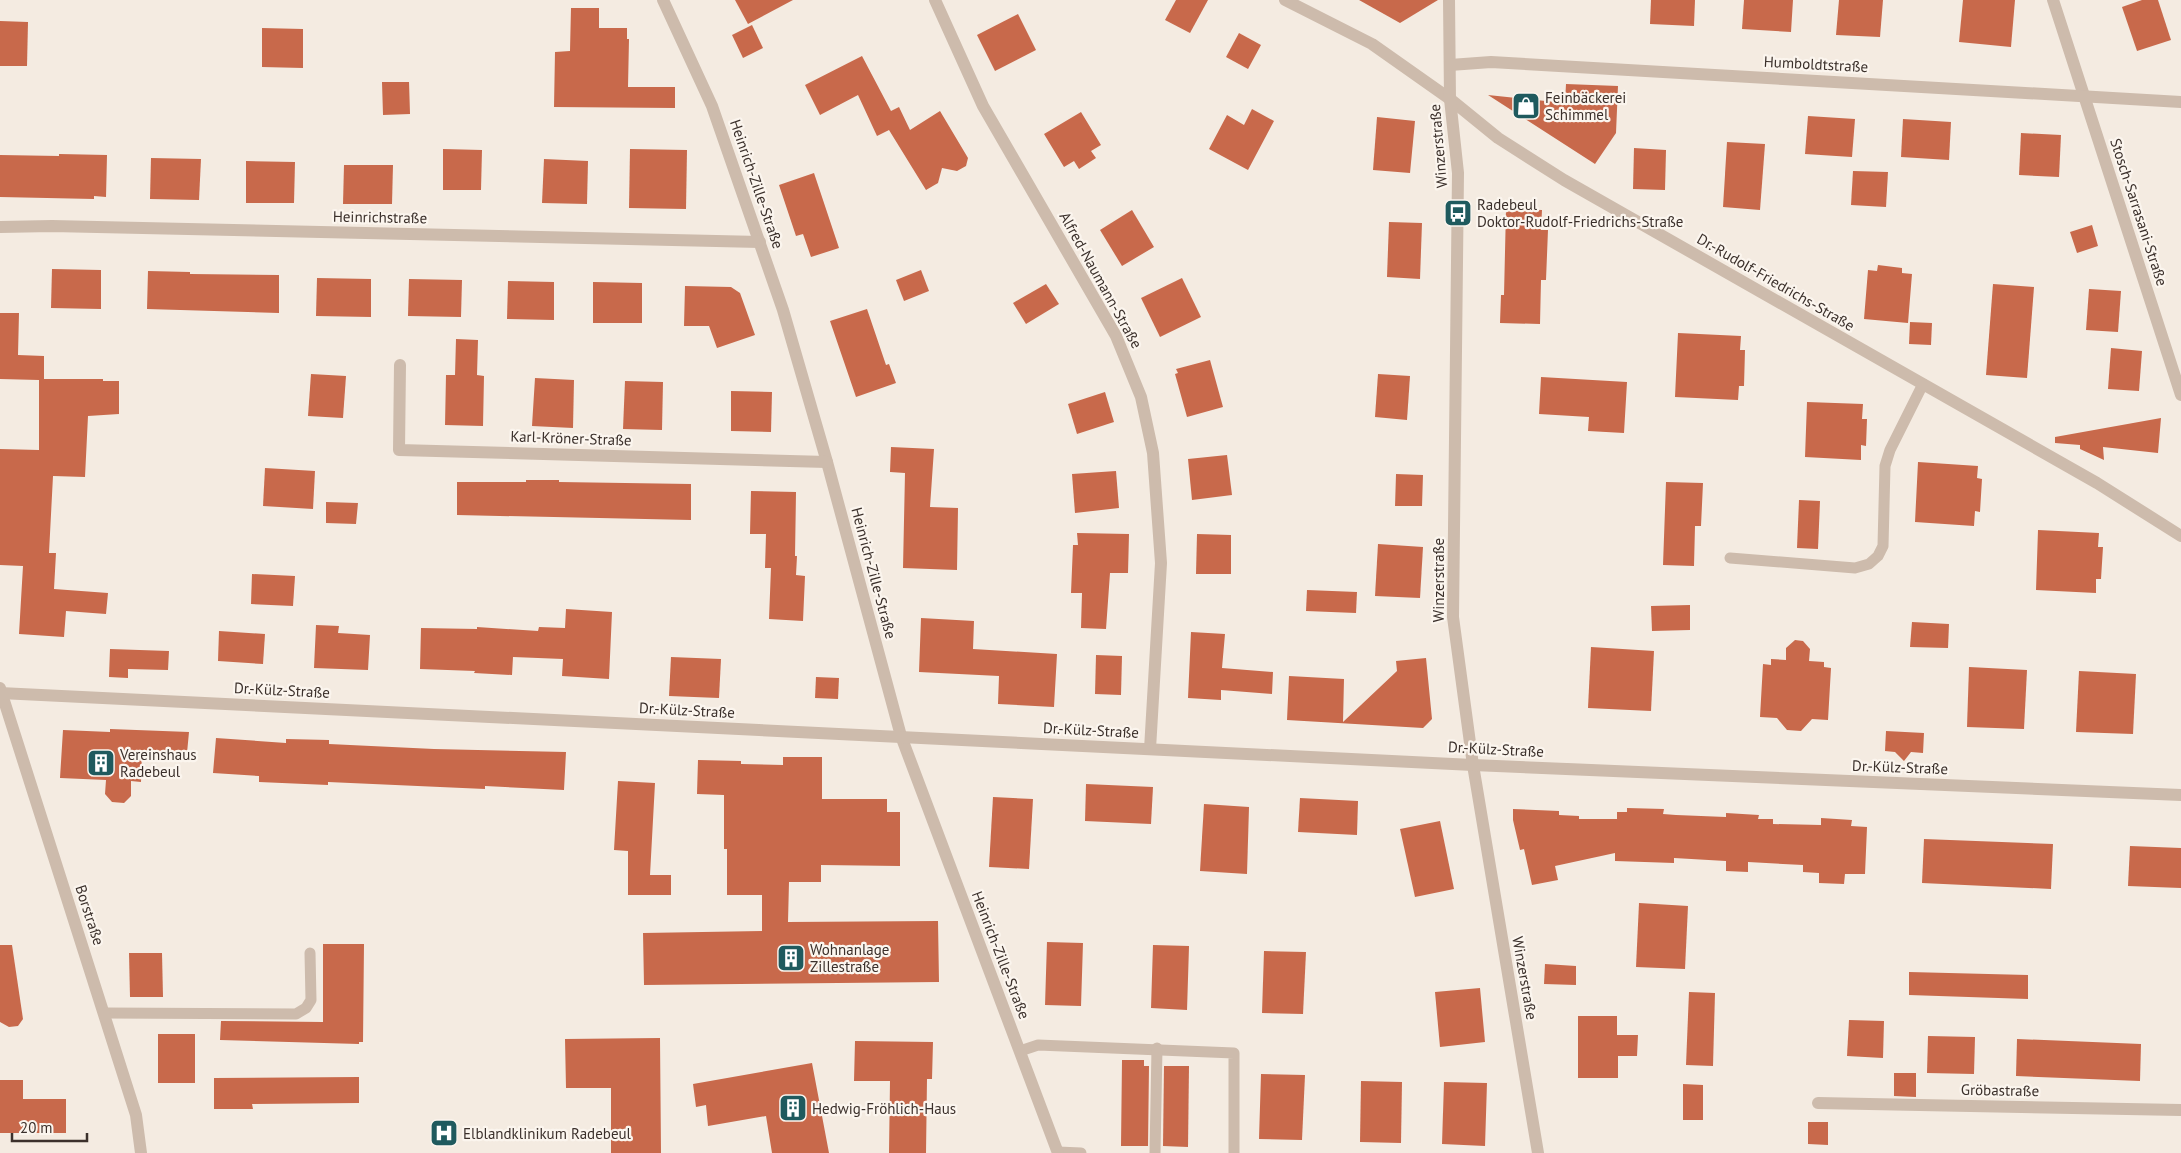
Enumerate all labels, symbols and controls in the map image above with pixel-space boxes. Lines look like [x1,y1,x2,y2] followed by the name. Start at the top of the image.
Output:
[1763,52,1869,76] street label: Humboldtstraße
[1545,88,1626,124] place label: Feinbäckerei Schimmel
[1511,91,1541,121] shop icon: Feinbäckerei Schimmel
[1425,103,1451,189] street label: Winzerstraße
[726,117,788,251] street label: Heinrich-Zille-Straße
[2106,136,2172,288] street label: Stosch-Sarrasani-Straße
[1477,195,1684,231] place label: Radebeul Doktor-Rudolf-Friedrichs-Straße
[1443,198,1473,228] bus stop icon: Radebeul Doktor-Rudolf-Friedrichs-Straße
[333,207,427,227] street label: Heinrichstraße
[1056,208,1146,352] street label: Alfred-Naumann-Straße
[1694,229,1858,335] street label: Dr.-Rudolf-Friedrichs-Straße
[510,426,632,450] street label: Karl-Kröner-Straße
[847,505,901,641] street label: Heinrich-Zille-Straße
[1429,538,1448,622] street label: Winzerstraße
[234,678,330,702] street label: Dr.-Külz-Straße
[639,698,735,722] street label: Dr.-Külz-Straße
[1043,718,1139,742] street label: Dr.-Külz-Straße
[1448,737,1544,761] street label: Dr.-Külz-Straße
[119,745,197,781] place label: Vereinshaus Radebeul
[86,748,116,778] building icon: Vereinshaus Radebeul
[1852,756,1948,778] street label: Dr.-Külz-Straße
[71,882,109,948] street label: Borstraße
[968,888,1034,1022] street label: Heinrich-Zille-Straße
[1508,935,1542,1021] street label: Winzerstraße
[810,940,889,976] place label: Wohnanlage Zillestraße
[776,943,806,973] building icon: Wohnanlage Zillestraße
[1961,1080,2039,1100] street label: Gröbastraße
[778,1093,808,1123] building icon: Hedwig-Fröhlich-Haus
[812,1099,956,1118] place label: Hedwig-Fröhlich-Haus
[12,1110,88,1142] scale bar
[20,1118,53,1137] text: 20 m
[429,1118,459,1148] hospital icon: Elblandklinikum Radebeul
[463,1124,632,1143] place label: Elblandklinikum Radebeul

